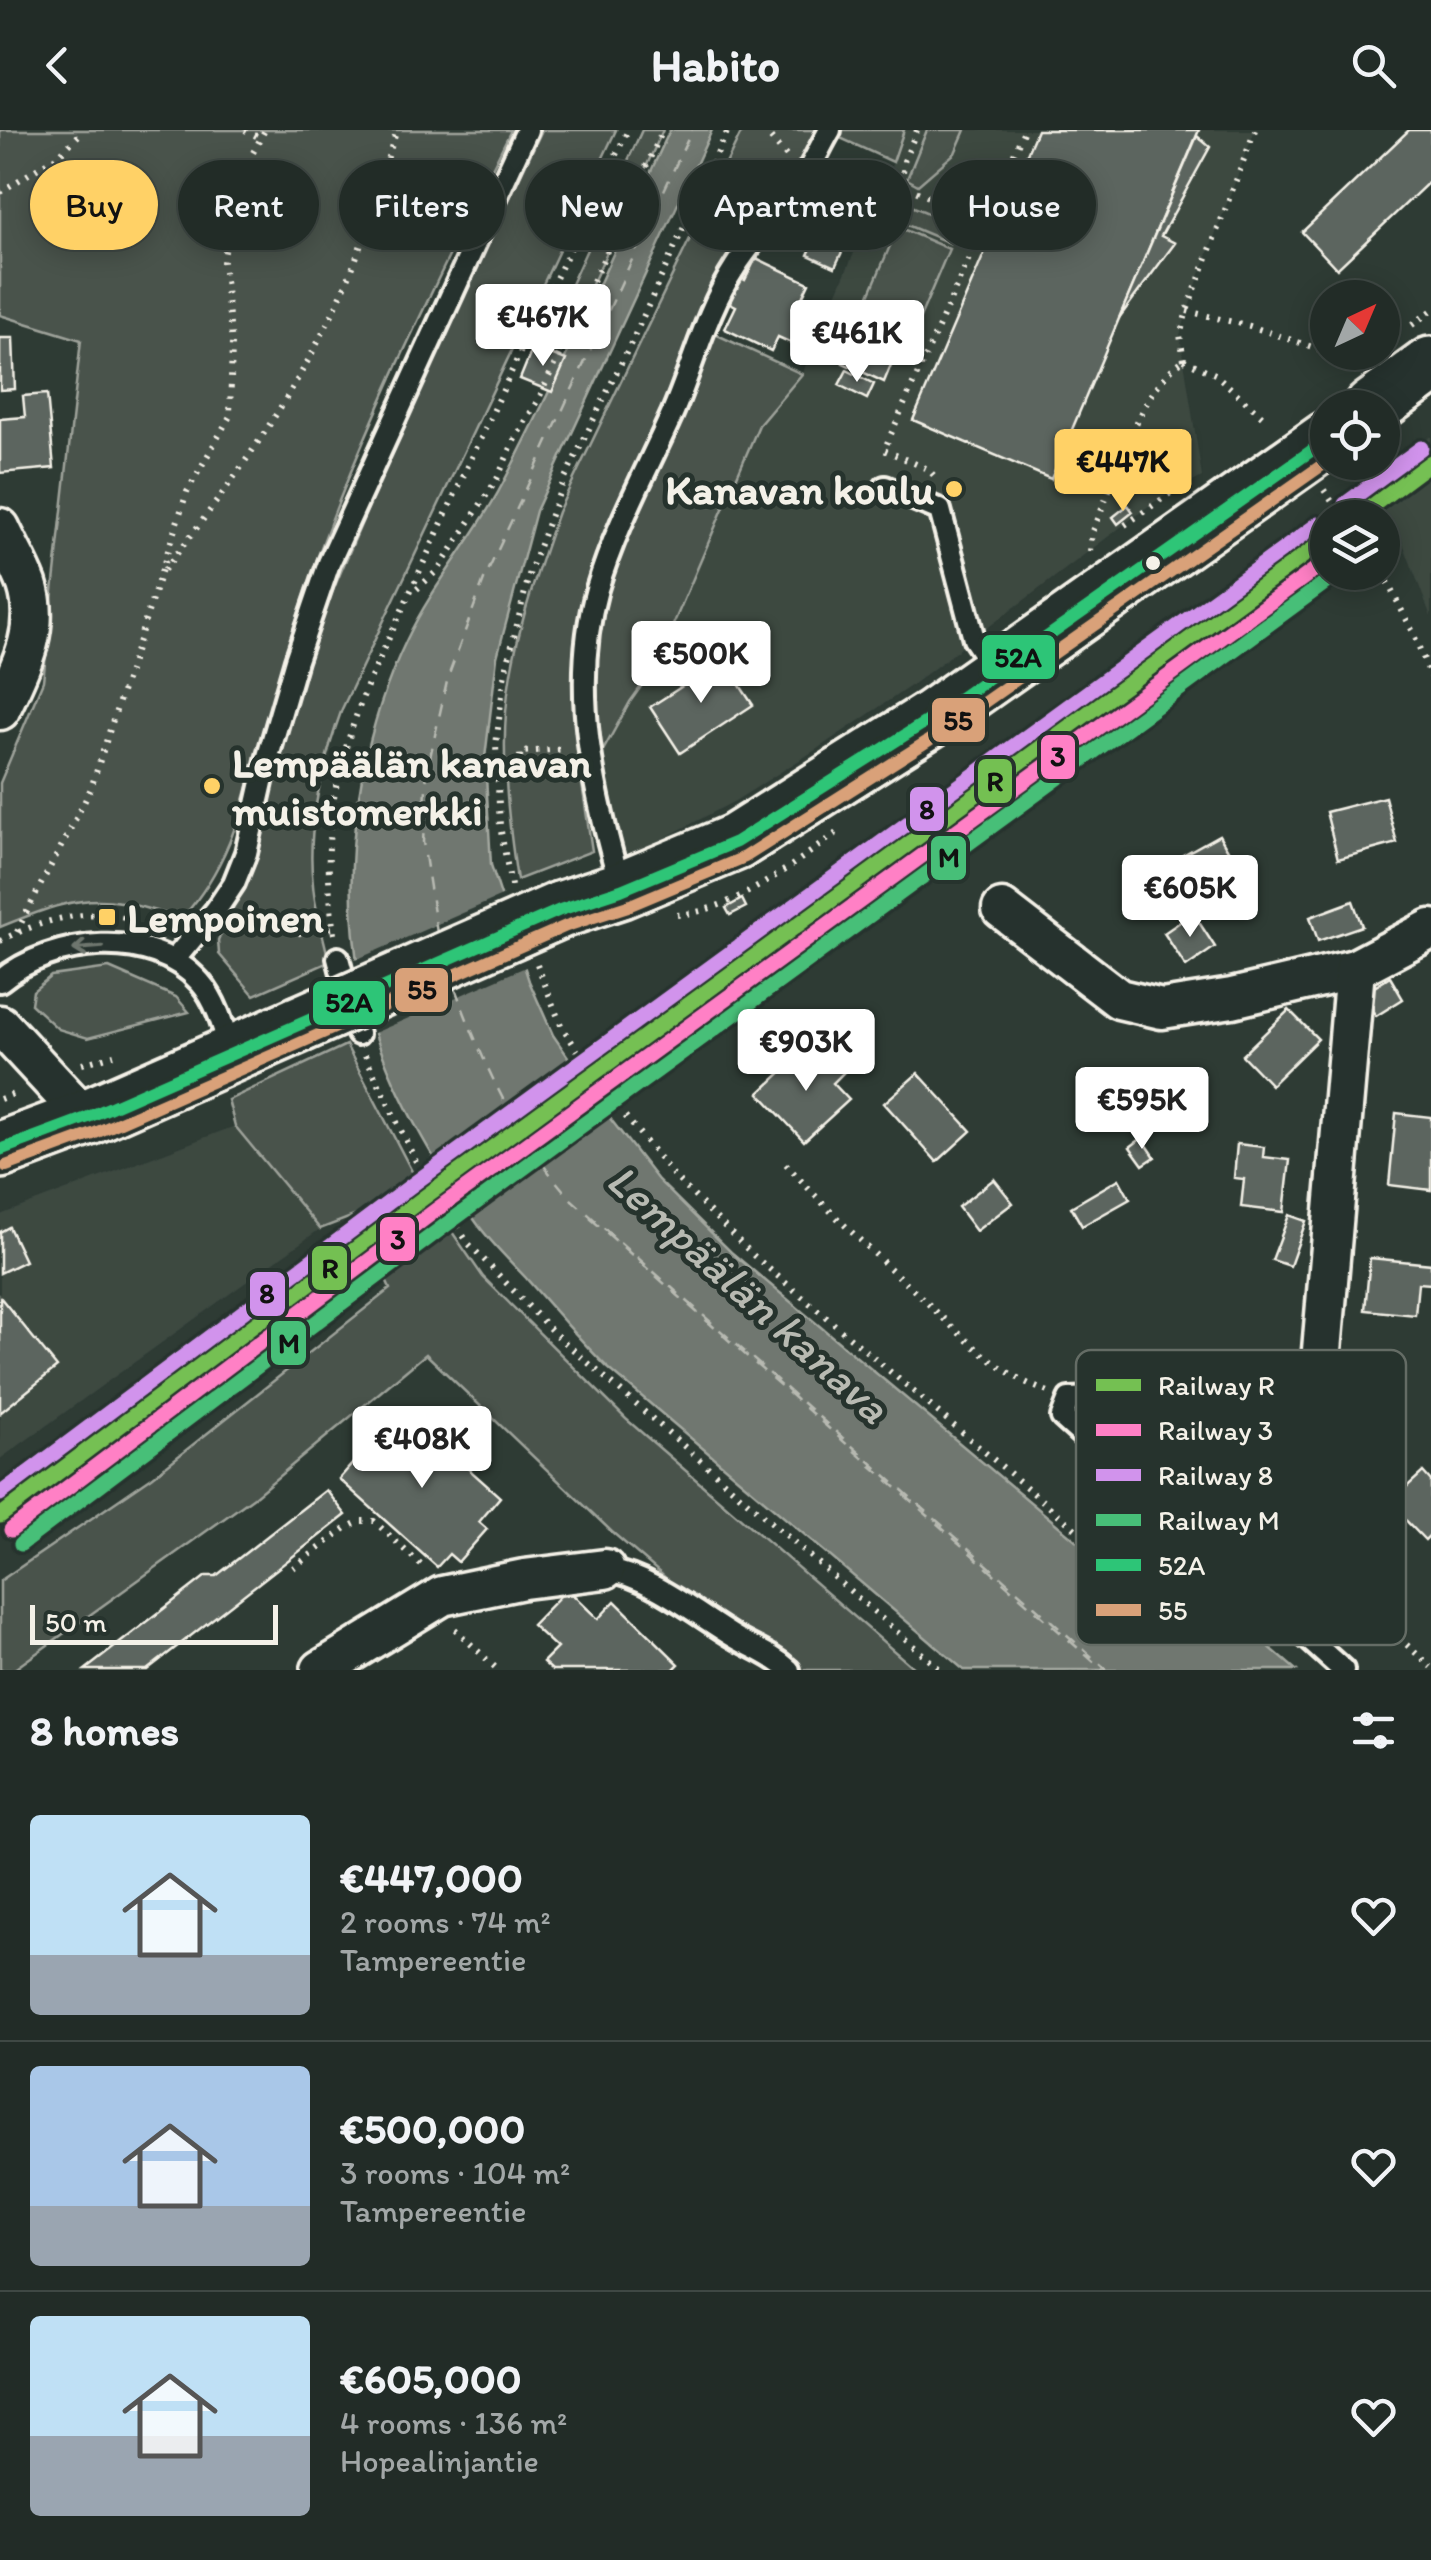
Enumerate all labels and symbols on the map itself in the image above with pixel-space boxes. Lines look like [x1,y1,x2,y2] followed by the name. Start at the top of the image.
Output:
[1310,280,1400,370] north arrow
[473,284,613,369] pin: €467K
[787,300,927,385] pin: €461K
[1053,429,1193,514] pin: €447K
[665,464,935,515] place label: Kanavan koulu
[943,478,965,500] marker: Kanavan koulu
[1143,553,1163,573] unlabelled marker
[631,621,771,706] pin: €500K
[980,633,1057,681] line badge: 52A
[994,640,1042,674] text: 52A
[930,696,987,744] line badge: 55
[943,703,973,737] text: 55
[1039,733,1077,781] line badge: 3
[232,737,592,836] place label: Lempäälän kanavan muistomerkki
[1050,739,1066,773] text: 3
[976,757,1014,805] line badge: R
[987,764,1004,798] text: R
[201,775,223,797] marker: Lempäälän kanavan muistomerkki
[908,785,946,833] line badge: 8
[919,792,935,826] text: 8
[929,834,968,882] line badge: M
[938,840,960,874] text: M
[1120,855,1260,940] pin: €605K
[127,892,324,943] place label: Lempoinen
[96,906,118,928] marker: Lempoinen
[72,938,105,957] one-way arrow
[393,966,450,1014] line badge: 55
[407,972,437,1006] text: 55
[311,979,387,1027] line badge: 52A
[325,985,373,1019] text: 52A
[736,1009,876,1094] pin: €903K
[1072,1067,1212,1152] pin: €595K
[597,1152,902,1434] water label: Lempäälän kanava
[378,1215,417,1263] line badge: 3
[390,1222,406,1256] text: 3
[310,1244,349,1292] line badge: R
[322,1251,339,1285] text: R
[248,1270,287,1318] line badge: 8
[259,1276,275,1310] text: 8
[269,1319,308,1367] line badge: M
[278,1326,300,1360] text: M
[1076,1350,1406,1645] legend
[1158,1368,1275,1402] text: Railway R
[352,1406,492,1491] pin: €408K
[1158,1413,1273,1447] text: Railway 3
[1158,1458,1273,1492] text: Railway 8
[1158,1503,1280,1537] text: Railway M
[1158,1548,1205,1582] text: 52A
[1158,1593,1187,1627] text: 55
[30,1600,278,1644] scale bar

